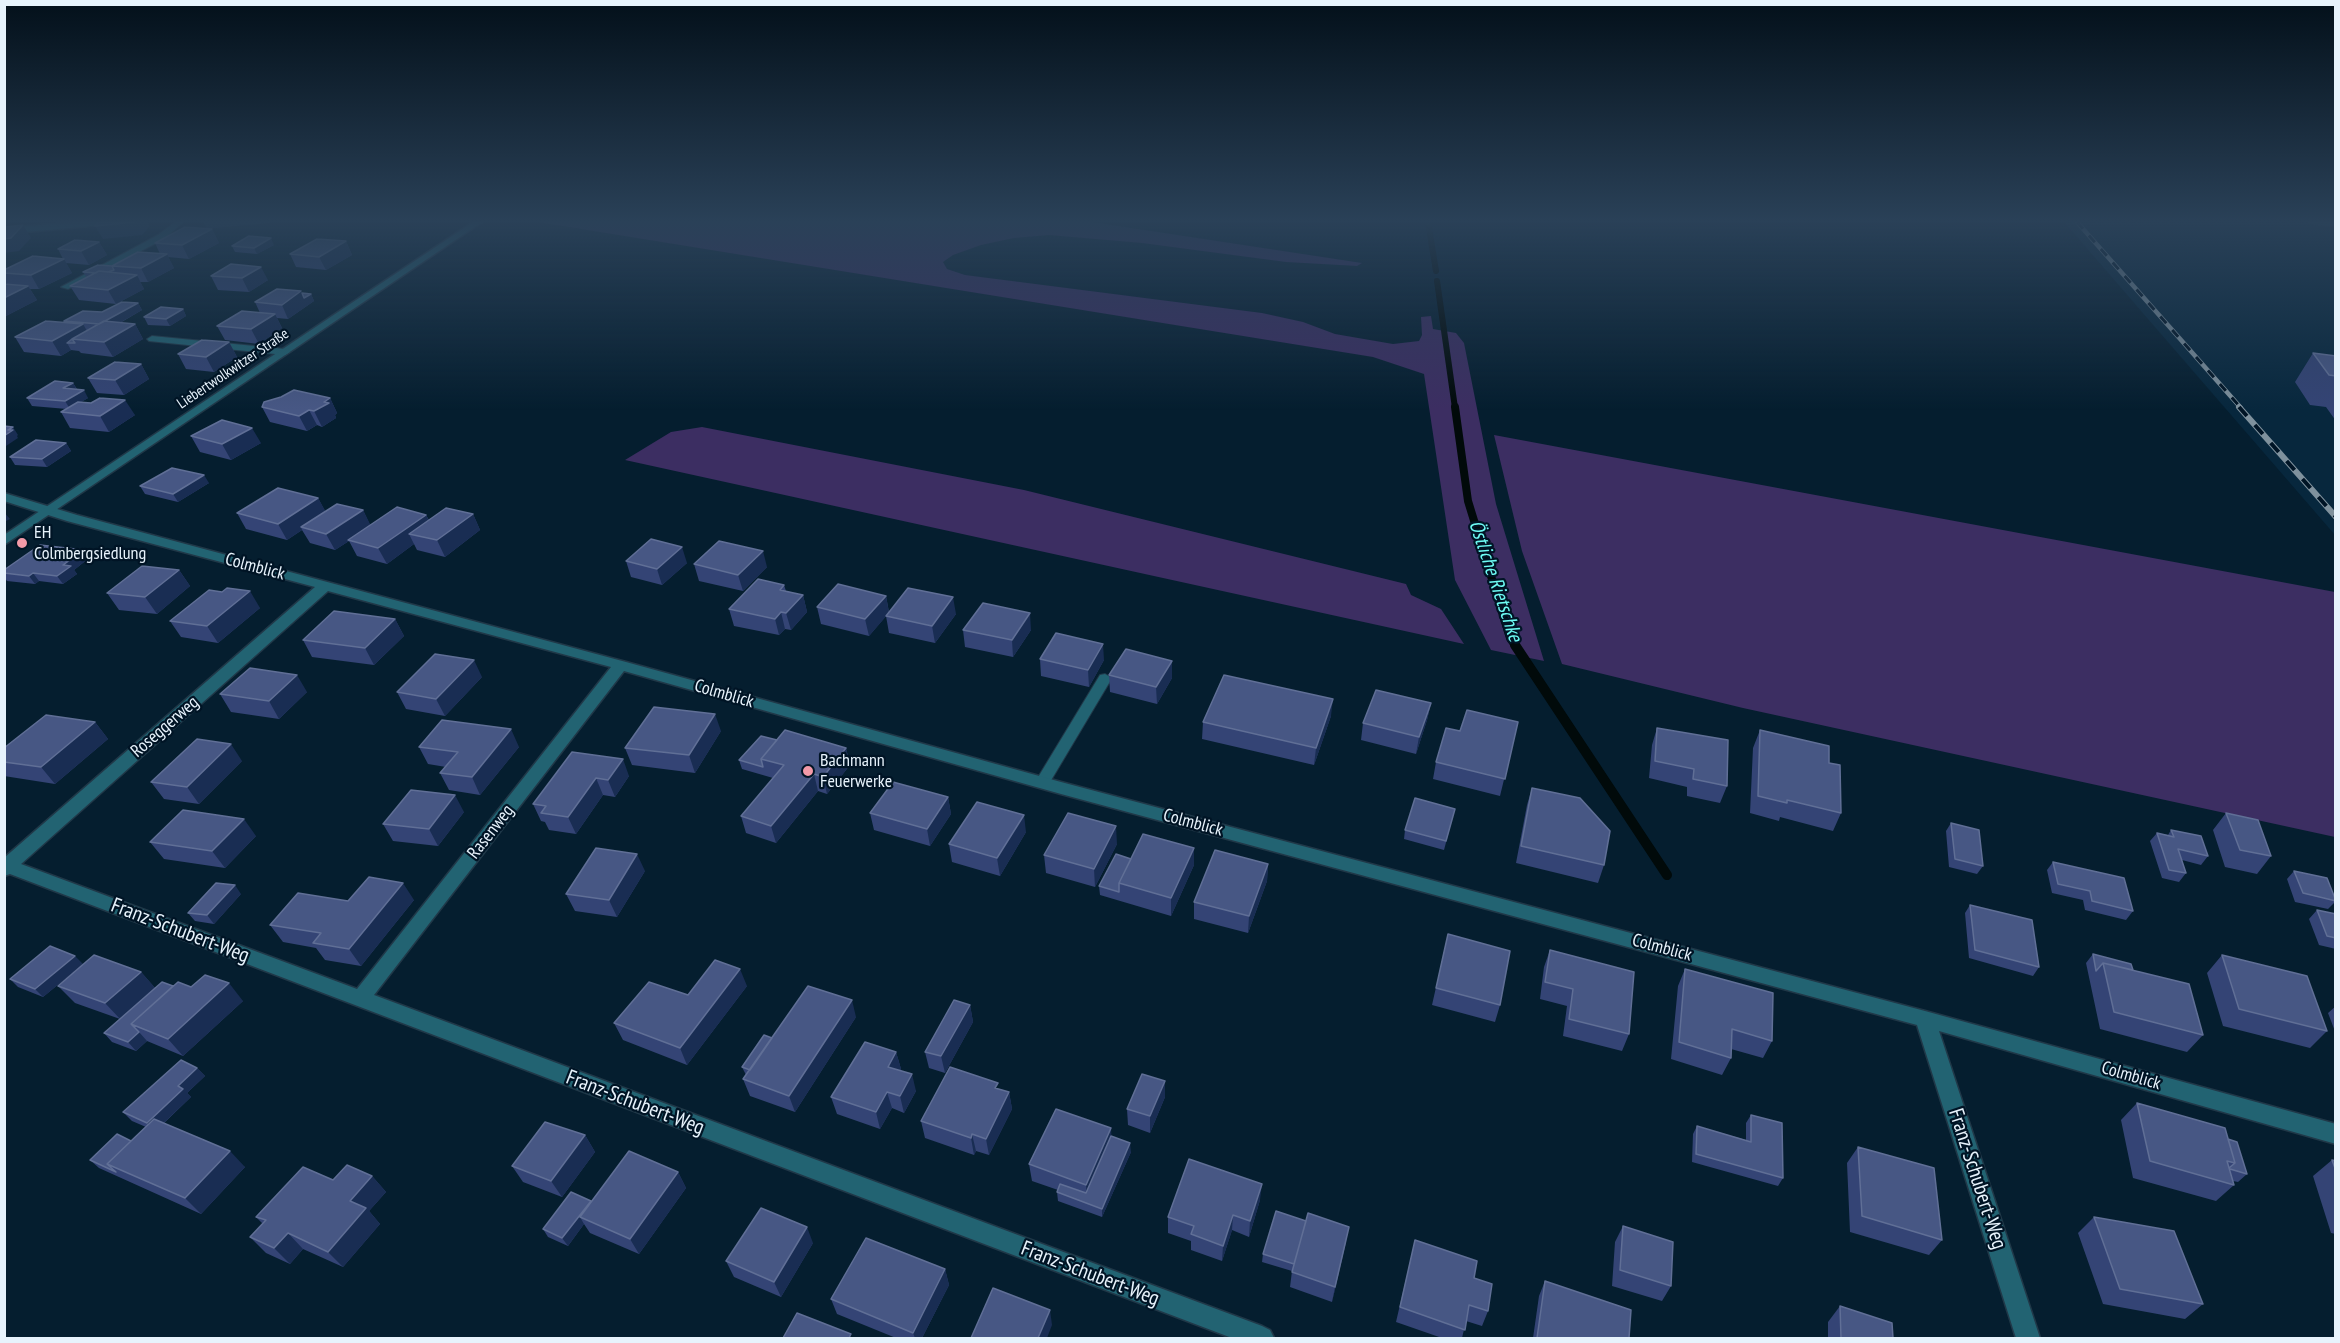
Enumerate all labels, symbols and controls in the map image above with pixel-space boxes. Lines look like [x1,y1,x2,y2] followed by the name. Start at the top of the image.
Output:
[174,325,292,413] street label: Liebertwolkwitzer Straße
[1463,517,1527,645] water label: Östliche Rietschke
[34,522,146,564] place label: EH Colmbergsiedlung
[15,536,29,550] marker: EH Colmbergsiedlung
[223,549,287,585] street label: Colmblick
[692,675,756,713] street label: Colmblick
[127,692,203,762] street label: Roseggerweg
[820,750,892,792] place label: Bachmann Feuerwerke
[801,764,815,778] marker: Bachmann Feuerwerke
[463,801,519,863] street label: Rasenweg
[1161,805,1225,841] street label: Colmblick
[107,893,253,969] street label: Franz-Schubert-Weg
[1630,930,1694,966] street label: Colmblick
[2099,1057,2163,1095] street label: Colmblick
[562,1065,708,1141] street label: Franz-Schubert-Weg
[1942,1106,2012,1252] street label: Franz-Schubert-Weg
[1017,1236,1163,1312] street label: Franz-Schubert-Weg

